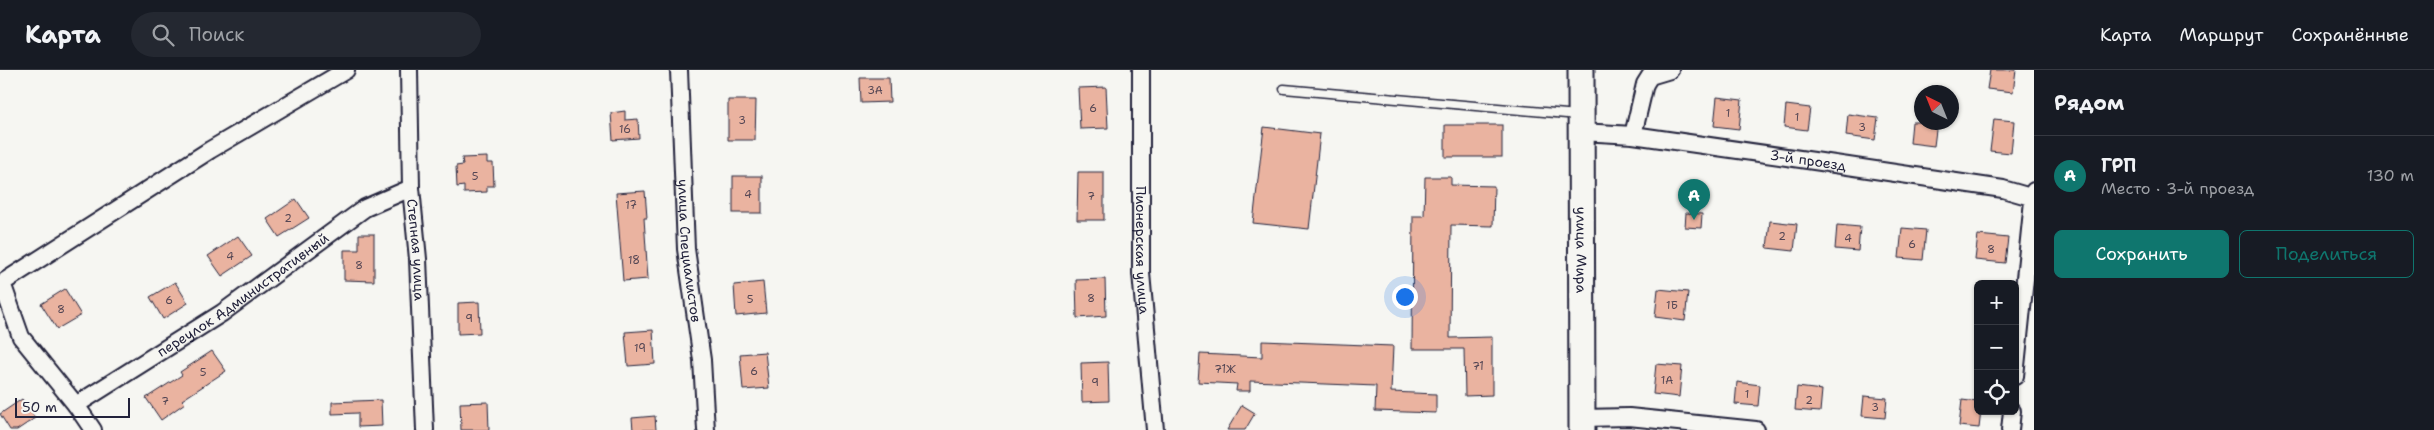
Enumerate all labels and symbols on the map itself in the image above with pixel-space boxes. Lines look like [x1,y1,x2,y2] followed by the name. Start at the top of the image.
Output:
[867,83,883,98] house number: 3А
[1914,85,1959,130] north arrow
[1089,101,1097,116] house number: 6
[1726,106,1730,121] house number: 1
[1795,110,1799,125] house number: 1
[738,113,746,128] house number: 3
[1858,120,1866,135] house number: 3
[619,122,631,137] house number: 16
[1769,146,1848,175] street label: 3-й проезд
[472,169,479,184] house number: 5
[674,179,705,323] street label: улица Специалистов
[1678,179,1710,220] pin: A
[1132,186,1154,315] street label: Пионерская улица
[744,187,752,202] house number: 4
[1087,189,1095,204] house number: 7
[403,198,429,301] street label: Степная улица
[625,198,637,213] house number: 17
[1572,207,1591,293] street label: улица Мира
[284,211,292,226] house number: 2
[154,229,332,361] street label: переулок Административный
[1778,229,1786,244] house number: 2
[1844,231,1852,246] house number: 4
[1908,237,1916,252] house number: 6
[1987,242,1995,257] house number: 8
[226,249,234,264] house number: 4
[628,253,640,268] house number: 18
[355,258,363,273] house number: 8
[1392,284,1418,310] your location
[1087,291,1095,306] house number: 8
[747,292,754,307] house number: 5
[165,293,173,308] house number: 6
[1666,298,1678,313] house number: 1Б
[57,302,65,317] house number: 8
[465,311,473,326] house number: 9
[634,341,646,356] house number: 19
[1472,359,1484,374] house number: 71
[1214,362,1236,377] house number: 71Ж
[750,364,758,379] house number: 6
[200,365,207,380] house number: 5
[1661,373,1673,388] house number: 1А
[1091,375,1099,390] house number: 9
[1745,387,1749,402] house number: 1
[1805,393,1813,408] house number: 2
[161,394,169,409] house number: 7
[15,395,130,418] scale bar
[1871,400,1879,415] house number: 3

